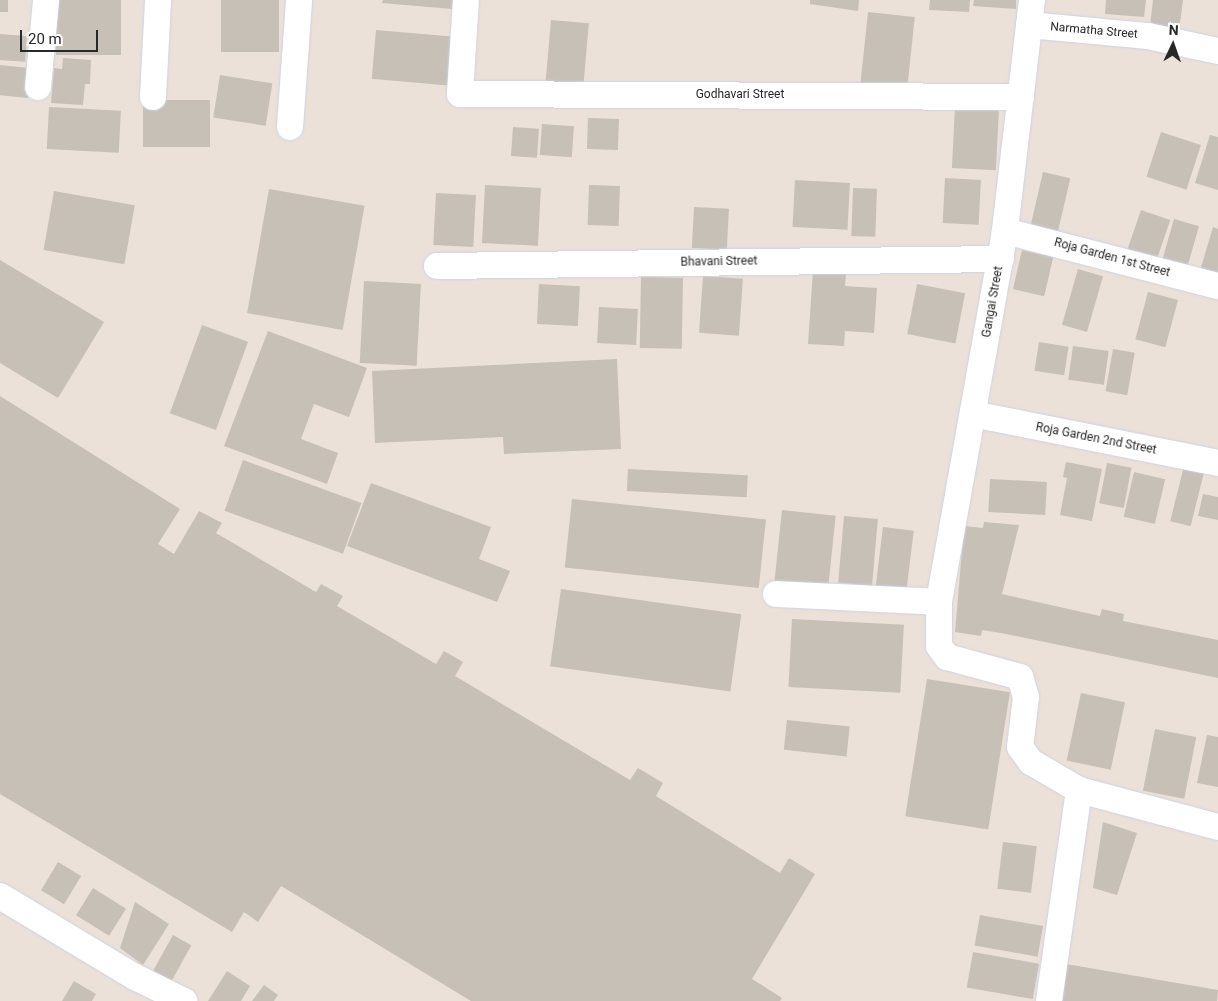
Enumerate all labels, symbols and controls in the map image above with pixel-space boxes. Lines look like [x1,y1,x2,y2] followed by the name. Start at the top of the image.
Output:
[22,20,100,52] scale bar
[1050,20,1138,42] street label: Narmatha Street
[1148,20,1198,70] north arrow
[1168,22,1179,38] text: N
[28,30,62,48] text: 20 m
[696,88,784,102] street label: Godhavari Street
[1052,236,1172,280] street label: Roja Garden 1st Street
[680,254,758,270] street label: Bhavani Street
[980,265,1006,339] street label: Gangai Street
[1034,420,1158,458] street label: Roja Garden 2nd Street

